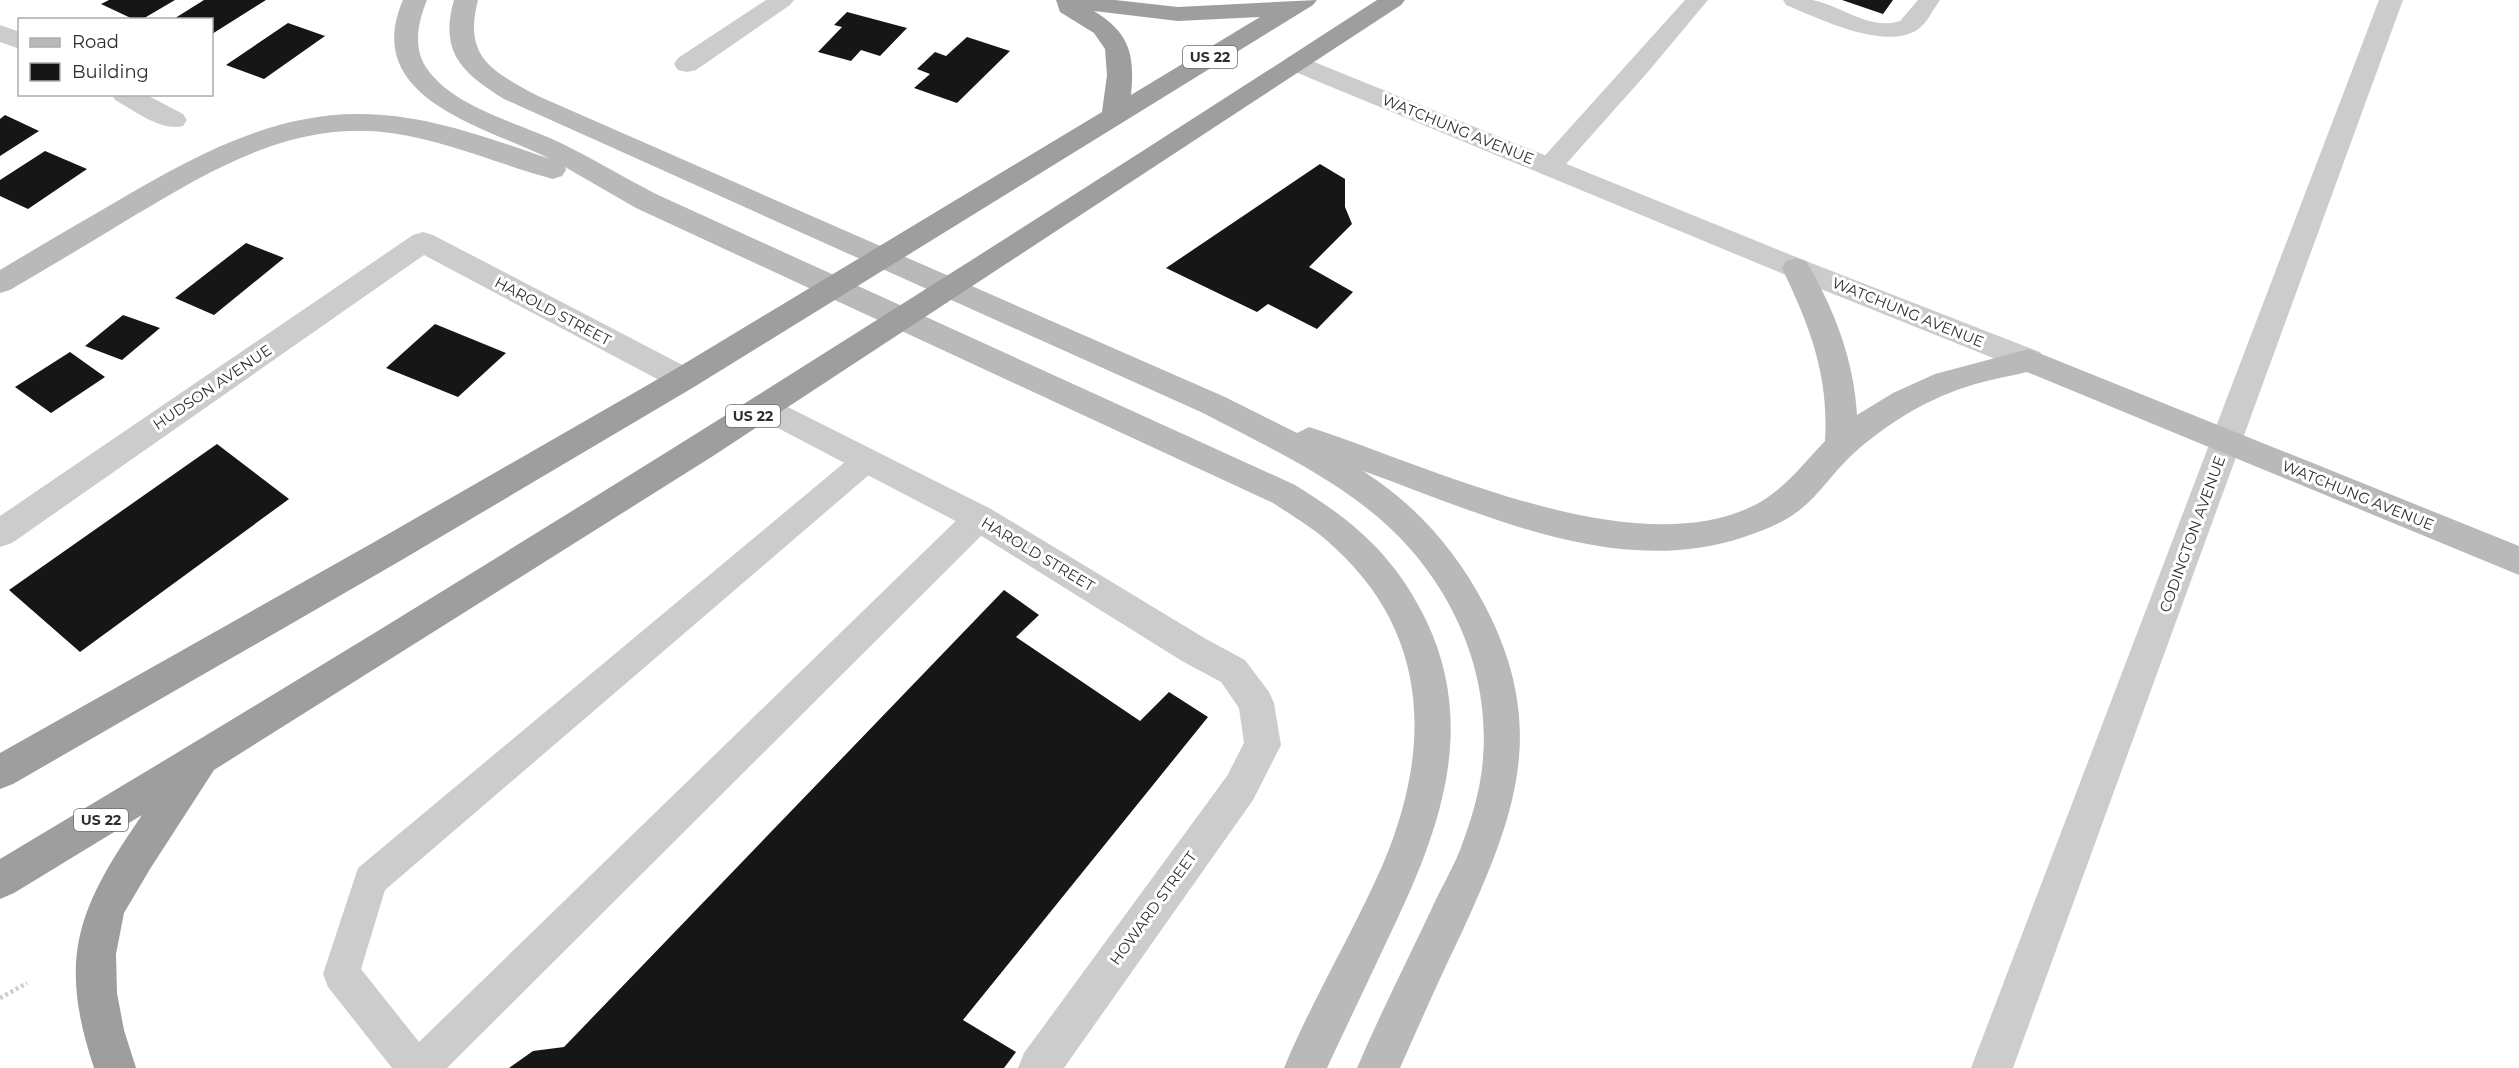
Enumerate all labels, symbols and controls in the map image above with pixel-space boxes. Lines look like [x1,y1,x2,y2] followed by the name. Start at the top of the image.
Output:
[18,18,213,96] legend
[72,31,119,53] text: Road
[1183,46,1237,68] road number: US 22
[72,61,149,83] text: Building
[1379,90,1537,168] street label: WATCHUNG AVENUE
[492,272,615,350] street label: HAROLD STREET
[1829,273,1987,351] street label: WATCHUNG AVENUE
[149,340,275,434] street label: HUDSON AVENUE
[726,405,780,427] road number: US 22
[2155,453,2229,615] street label: CODINGTON AVENUE
[2279,456,2437,534] street label: WATCHUNG AVENUE
[978,513,1098,595] street label: HAROLD STREET
[74,809,128,831] road number: US 22
[1105,847,1201,968] street label: HOWARD STREET

